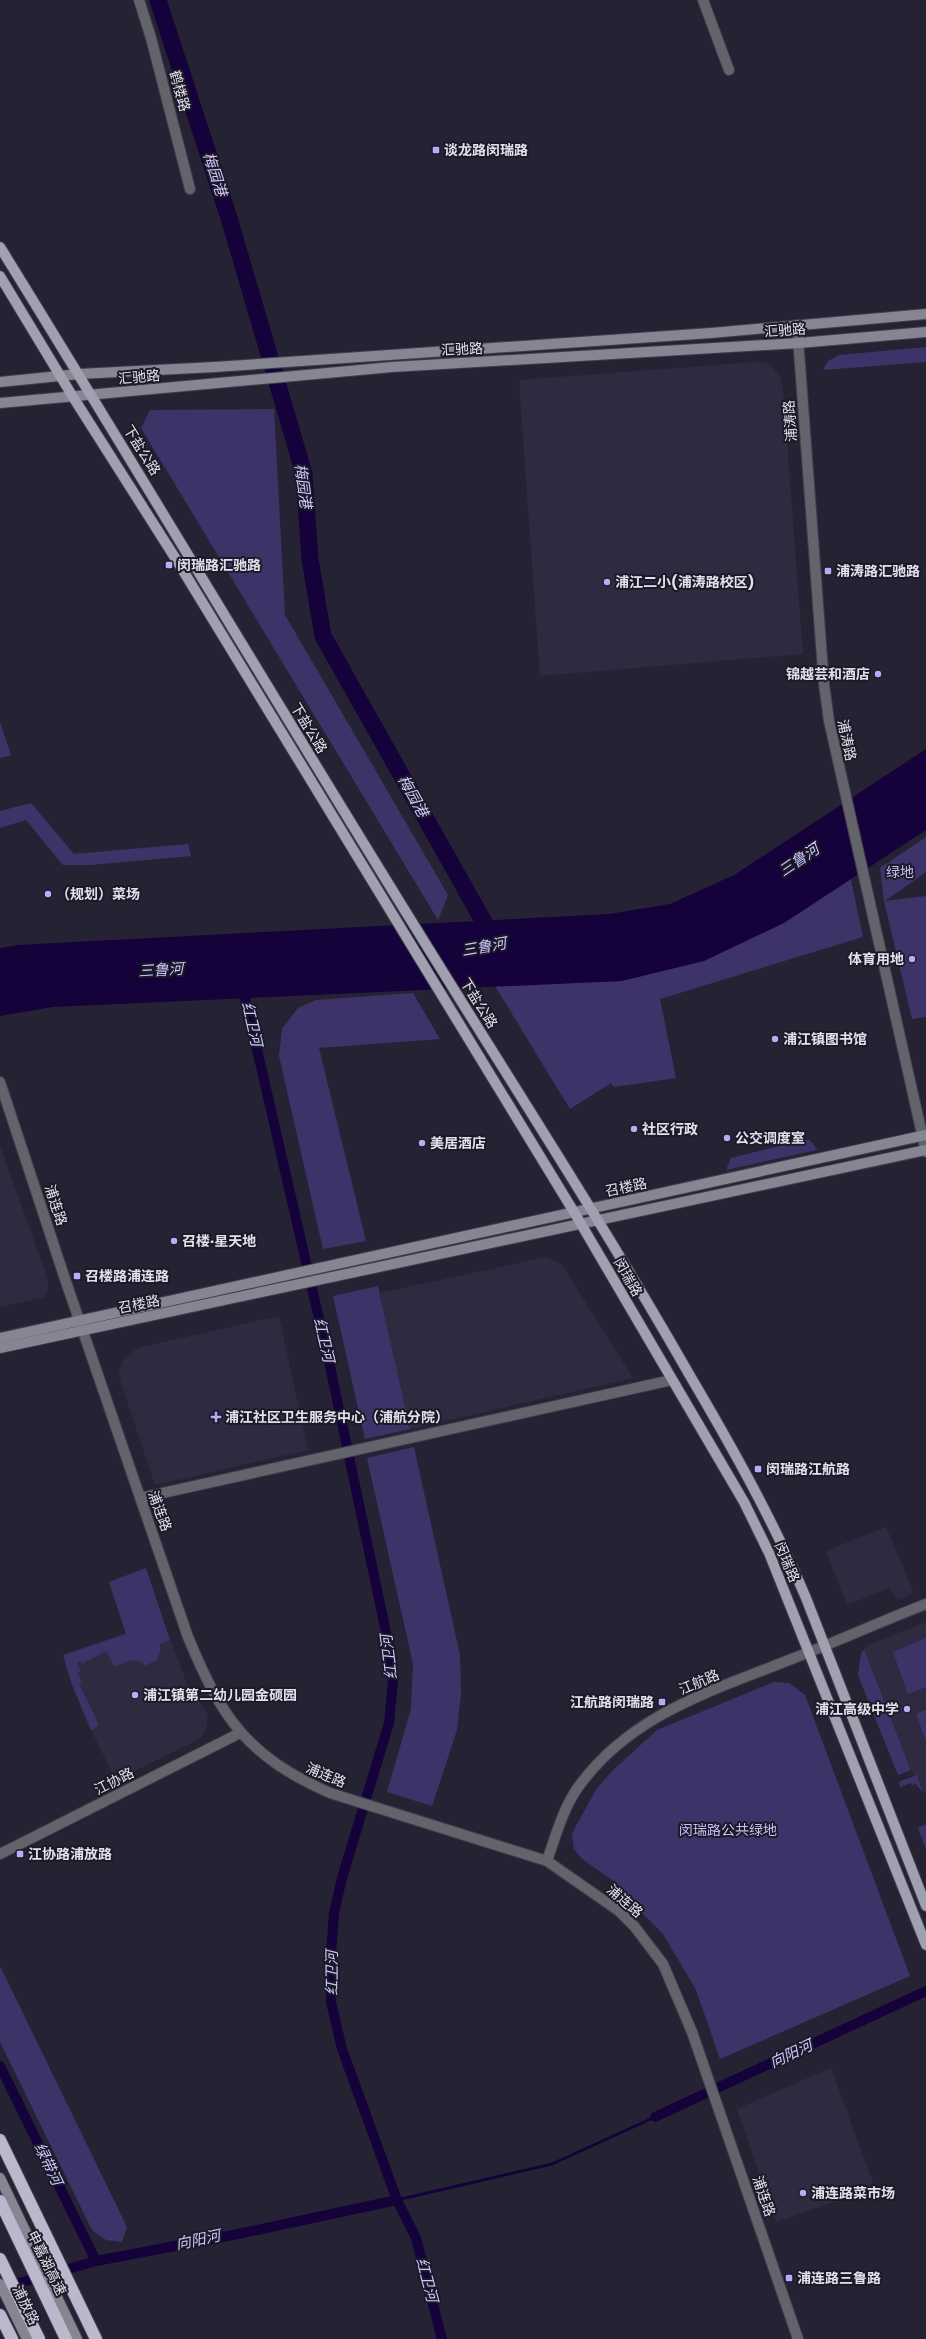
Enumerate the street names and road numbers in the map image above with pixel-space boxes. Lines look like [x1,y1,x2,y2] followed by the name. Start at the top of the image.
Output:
[165,68,195,114] street label: 鹤楼路
[763,319,807,341] street label: 汇驰路
[441,338,483,360] street label: 汇驰路
[117,365,161,389] street label: 汇驰路
[779,399,801,443] street label: 浦涛路
[119,421,165,479] street label: 下盐公路
[286,699,332,757] street label: 下盐公路
[833,717,861,763] street label: 浦涛路
[456,974,502,1032] street label: 下盐公路
[603,1173,649,1201] street label: 召楼路
[40,1182,72,1228] street label: 浦连路
[609,1254,647,1300] street label: 闵瑞路
[116,1290,162,1318] street label: 召楼路
[143,1488,177,1534] street label: 浦连路
[770,1539,804,1585] street label: 闵瑞路
[676,1665,722,1699] street label: 江航路
[303,1758,349,1792] street label: 浦连路
[91,1763,137,1799] street label: 江协路
[603,1880,647,1922] street label: 浦连路
[748,2173,780,2219] street label: 浦连路
[23,2227,71,2299] street label: 申嘉湖高速
[8,2282,44,2328] street label: 浦放路

